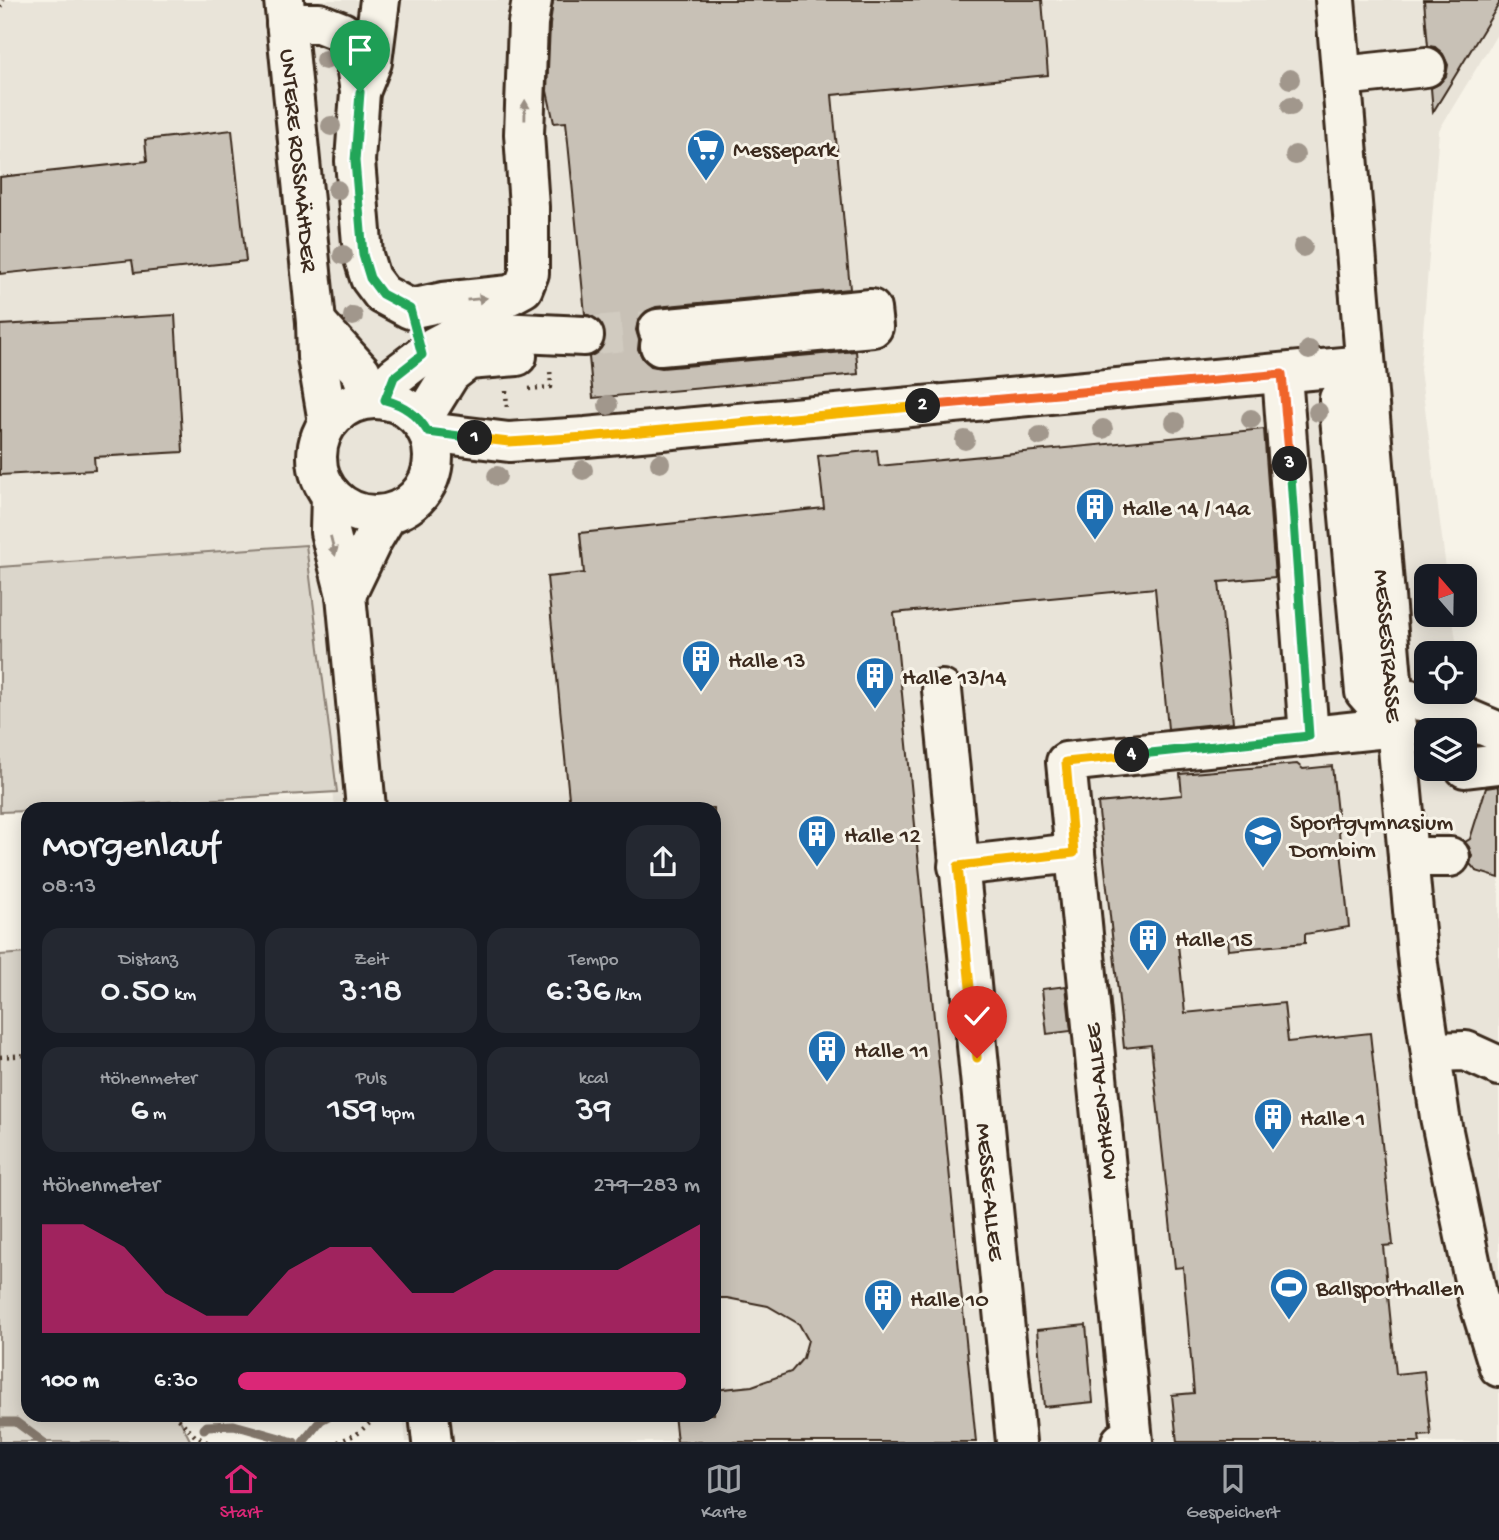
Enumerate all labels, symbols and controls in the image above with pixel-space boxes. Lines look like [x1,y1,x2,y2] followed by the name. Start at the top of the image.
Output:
[330,20,390,92] pin
[341,31,379,69] icon: arrive
[271,48,322,275] street label: UNTERE ROSSMÄHDER
[519,99,530,121] one-way arrow
[685,127,727,182] supermarket icon: Messepark
[733,137,839,166] place label: Messepark
[466,293,488,304] one-way arrow
[906,388,940,424] pin: 2
[918,394,927,417] text: 2
[458,420,492,456] pin: 1
[471,426,478,449] text: 1
[1272,447,1308,482] pin: 3
[1285,452,1294,475] text: 3
[1074,486,1116,541] building icon: Halle 14 / 14a
[1122,496,1251,525] place label: Halle 14 / 14a
[328,535,339,557] one-way arrow
[1414,564,1477,626] north arrow
[1414,564,1477,781] map controls
[1365,568,1407,725] street label: MESSESTRASSE
[680,638,722,693] building icon: Halle 13
[1414,641,1477,704] button: locate
[728,648,806,677] place label: Halle 13
[854,655,896,710] building icon: Halle 13/14
[902,665,1007,694] place label: Halle 13/14
[1414,718,1477,781] button: layers
[1114,738,1150,772] pin: 4
[1127,743,1136,766] text: 4
[1288,810,1453,867] place label: Sportgymnasium Dornbirn
[796,813,838,868] building icon: Halle 12
[1242,814,1284,869] school or university icon: Sportgymnasium Dornbirn
[844,823,921,852] place label: Halle 12
[626,825,700,899] button: share
[42,826,220,870] text: Morgenlauf
[42,874,96,901] text: 08:13
[1127,917,1169,972] building icon: Halle 15
[1175,927,1253,956] place label: Halle 15
[119,949,178,972] text: Distanz
[354,949,388,972] text: Zeit
[569,949,619,972] text: Tempo
[101,972,170,1013] text: 0.50
[340,972,402,1013] text: 3:18
[546,972,610,1013] text: 6:36
[170,984,196,1007] text: km
[610,984,642,1007] text: /km
[947,986,1007,1058] pin
[958,997,996,1035] icon: check
[1080,1021,1125,1181] street label: MOHREN-ALLEE
[806,1028,848,1083] building icon: Halle 11
[854,1038,929,1067] place label: Halle 11
[100,1068,197,1091] text: Höhenmeter
[356,1068,386,1091] text: Puls
[579,1068,609,1091] text: kcal
[130,1091,148,1132] text: 6
[327,1091,377,1132] text: 159
[576,1091,612,1132] text: 39
[1252,1096,1294,1151] building icon: Halle 1
[148,1103,166,1126] text: m
[377,1103,415,1126] text: bpm
[1300,1106,1365,1135] place label: Halle 1
[967,1122,1009,1263] street label: MESSE-ALLEE
[42,1173,160,1200] text: Höhenmeter
[594,1173,700,1200] text: 279–283 m
[1268,1266,1310,1321] sports icon: Ballsporthallen
[1315,1276,1465,1305] place label: Ballsporthallen
[862,1277,904,1332] building icon: Halle 10
[910,1287,989,1316] place label: Halle 10
[42,1368,99,1395] text: 100 m
[154,1368,198,1395] text: 6:30
[220,1460,261,1525] tab: Start
[701,1460,746,1525] tab: Karte
[1186,1460,1279,1525] tab: Gespeichert

